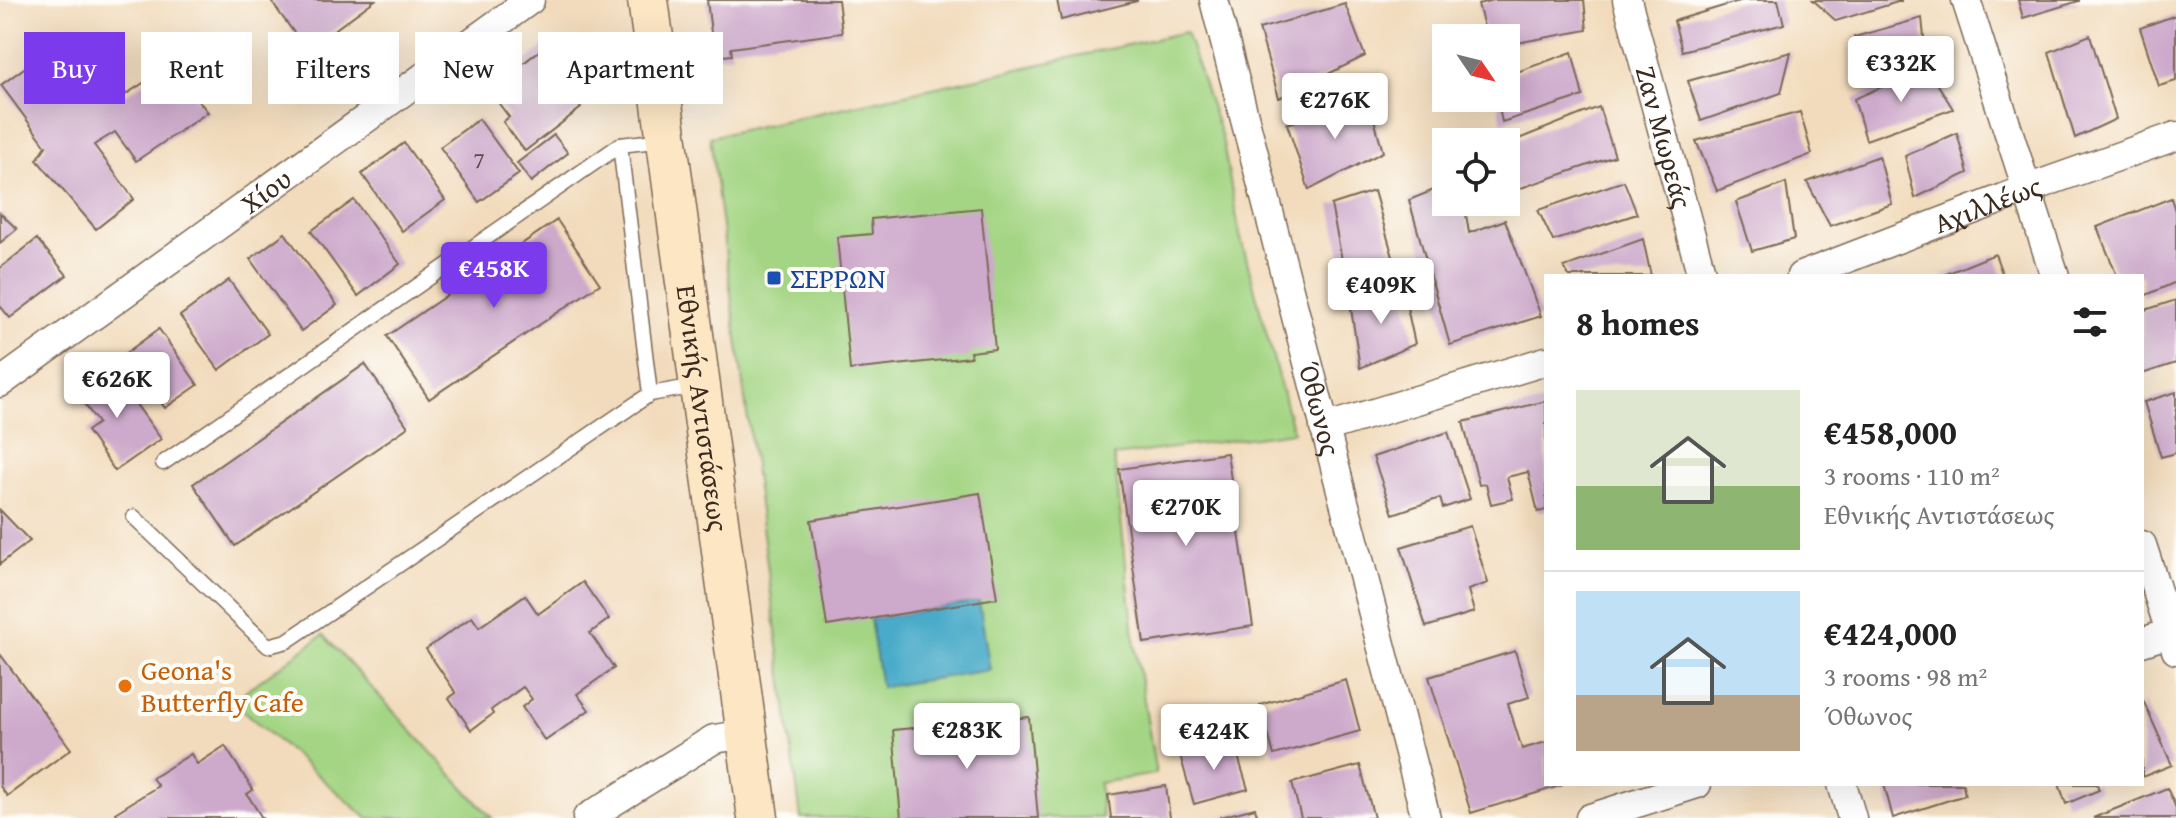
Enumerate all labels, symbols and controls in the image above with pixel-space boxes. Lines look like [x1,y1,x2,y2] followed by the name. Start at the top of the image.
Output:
[1432,24,1520,112] north arrow
[1432,24,1520,216] map controls
[24,32,125,104] chip: Buy
[141,32,252,104] chip: Rent
[268,32,399,104] chip: Filters
[415,32,522,104] chip: New
[538,32,723,104] chip: Apartment
[1845,36,1957,104] pin: €332K
[1866,42,1936,81] text: €332K
[1626,61,1704,213] street label: Ζαν Μωρεάς
[1279,73,1391,141] pin: €276K
[1300,79,1370,118] text: €276K
[1432,128,1520,216] button: locate
[473,142,485,177] house number: 7
[232,158,300,223] street label: Χίου
[1928,164,2047,243] street label: Αχιλλέως
[438,242,550,310] pin: €458K
[459,248,529,287] text: €458K
[790,257,886,298] place label: ΣΕΡΡΩΝ
[1325,258,1437,326] pin: €409K
[1346,264,1416,303] text: €409K
[765,269,783,287] marker: ΣΕΡΡΩΝ
[667,282,740,534] street label: Εθνικής Αντιστάσεως
[1576,298,1700,347] text: 8 homes
[2068,300,2112,344] icon: filters
[61,352,173,420] pin: €626K
[1289,357,1352,460] street label: Όθωνος
[82,358,152,397] text: €626K
[1824,407,1957,456] text: €458,000
[1640,422,1736,518] icon: home
[1824,456,2000,495] text: 3 rooms · 110 m²
[1130,480,1242,548] pin: €270K
[1151,486,1221,525] text: €270K
[1824,495,2054,534] text: Εθνικής Αντιστάσεως
[1824,608,1957,657] text: €424,000
[1640,623,1736,719] icon: home
[141,649,304,722] place label: Geona's Butterfly Cafe
[1824,657,1987,696] text: 3 rooms · 98 m²
[116,677,134,695] marker: Geona's Butterfly Cafe
[1824,696,1913,735] text: Όθωνος
[911,703,1023,771] pin: €283K
[1158,704,1270,772] pin: €424K
[932,709,1002,748] text: €283K
[1179,710,1249,749] text: €424K

